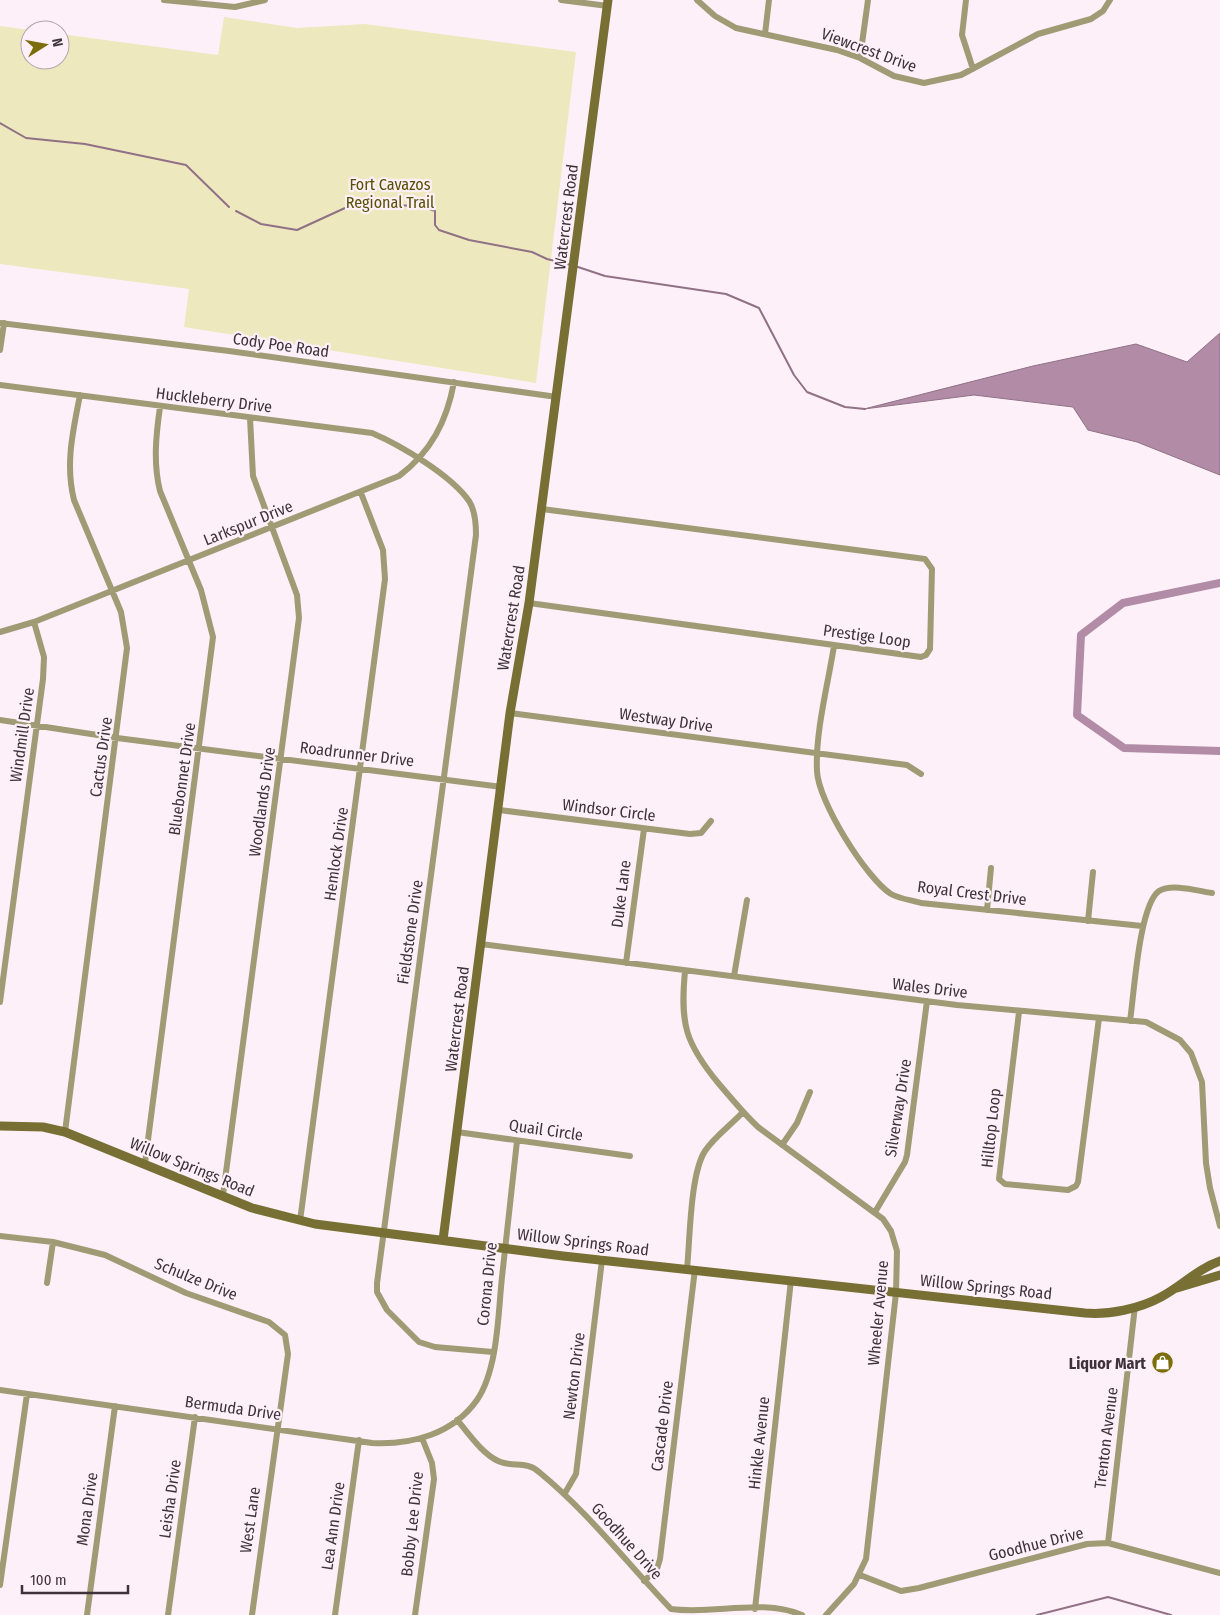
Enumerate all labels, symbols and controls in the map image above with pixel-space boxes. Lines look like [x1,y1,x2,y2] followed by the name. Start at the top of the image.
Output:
[20,20,70,70] north arrow
[819,24,919,76] street label: Viewcrest Drive
[48,37,66,48] text: N
[550,163,582,271] street label: Watercrest Road
[346,175,434,212] park label: Fort Cavazos Regional Trail
[232,329,330,361] street label: Cody Poe Road
[155,383,273,417] street label: Huckleberry Drive
[201,496,296,550] street label: Larkspur Drive
[493,564,529,672] street label: Watercrest Road
[822,620,912,652] street label: Prestige Loop
[6,686,38,784] street label: Windmill Drive
[618,704,714,736] street label: Westway Drive
[86,716,116,798] street label: Cactus Drive
[165,721,199,837] street label: Bluebonnet Drive
[299,738,415,770] street label: Roadrunner Drive
[245,746,279,858] street label: Woodlands Drive
[561,795,657,825] street label: Windsor Circle
[320,806,352,902] street label: Hemlock Drive
[607,859,635,929] street label: Duke Lane
[916,877,1028,909] street label: Royal Crest Drive
[393,878,427,985] street label: Fieldstone Drive
[441,965,473,1073] street label: Watercrest Road
[891,974,969,1002] street label: Wales Drive
[881,1057,915,1158] street label: Silverway Drive
[977,1087,1005,1169] street label: Hilltop Loop
[508,1115,584,1145] street label: Quail Circle
[127,1133,257,1201] street label: Willow Springs Road
[516,1224,650,1260] street label: Willow Springs Road
[473,1241,501,1327] street label: Corona Drive
[152,1254,240,1304] street label: Schulze Drive
[864,1259,892,1366] street label: Wheeler Avenue
[919,1271,1053,1303] street label: Willow Springs Road
[559,1331,589,1421] street label: Newton Drive
[1150,1351,1174,1375] shop icon: Liquor Mart
[1069,1354,1146,1373] place label: Liquor Mart
[647,1380,677,1472] street label: Cascade Drive
[1090,1386,1122,1490] street label: Trenton Avenue
[184,1392,282,1424] street label: Bermuda Drive
[745,1395,773,1490] street label: Hinkle Avenue
[155,1458,185,1540] street label: Leisha Drive
[72,1471,102,1547] street label: Mona Drive
[397,1471,427,1577] street label: Bobby Lee Drive
[317,1481,349,1571] street label: Lea Ann Drive
[236,1486,264,1554] street label: West Lane
[588,1499,667,1583] street label: Goodhue Drive
[987,1523,1085,1565] street label: Goodhue Drive
[22,1562,129,1594] scale bar
[30,1571,67,1589] text: 100 m

